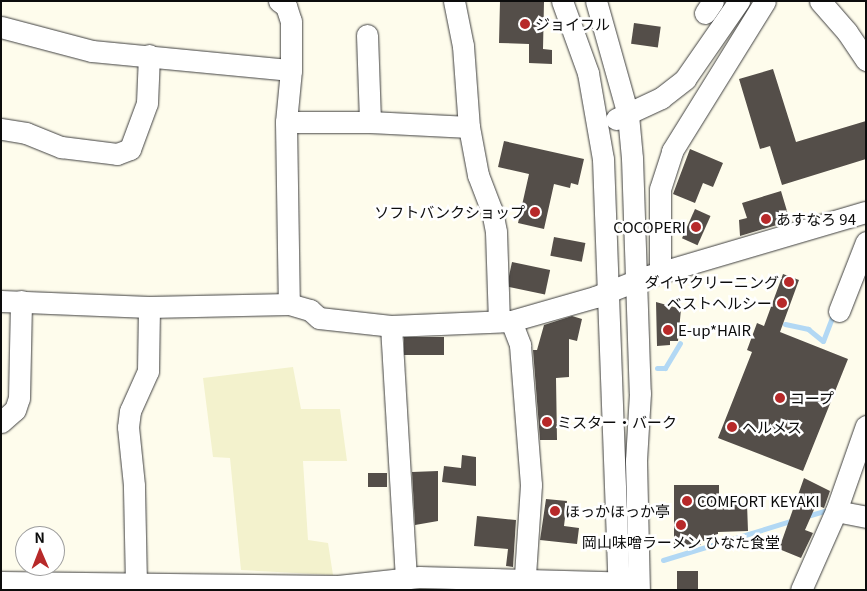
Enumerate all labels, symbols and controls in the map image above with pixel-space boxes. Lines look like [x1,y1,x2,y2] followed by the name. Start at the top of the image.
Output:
[535,15,610,33] place label: ジョイフル
[519,18,531,30] marker: ジョイフル
[375,203,525,221] place label: ソフトバンクショップ
[529,206,541,218] marker: ソフトバンクショップ
[776,210,856,228] place label: あすなろ 94
[760,213,772,225] marker: あすなろ 94
[613,218,686,236] place label: COCOPERI
[690,221,702,233] marker: COCOPERI
[644,273,779,291] place label: ダイヤクリーニング
[783,276,795,288] marker: ダイヤクリーニング
[667,294,772,312] place label: ベストヘルシー
[776,297,788,309] marker: ベストヘルシー
[678,321,751,339] place label: E-up*HAIR
[662,324,674,336] marker: E-up*HAIR
[790,389,835,407] place label: コープ
[774,392,786,404] marker: コープ
[557,413,677,431] place label: ミスター・バーク
[541,416,553,428] marker: ミスター・バーク
[742,418,802,436] place label: ヘルメス
[726,421,738,433] marker: ヘルメス
[697,492,820,510] place label: COMFORT KEYAKI
[681,495,693,507] marker: COMFORT KEYAKI
[565,502,670,520] place label: ほっかほっか亭
[549,505,561,517] marker: ほっかほっか亭
[675,519,687,531] marker: 岡山味噌ラーメン ひなた食堂
[15,526,65,576] north arrow
[34,527,45,547] text: N
[582,533,780,551] place label: 岡山味噌ラーメン ひなた食堂

